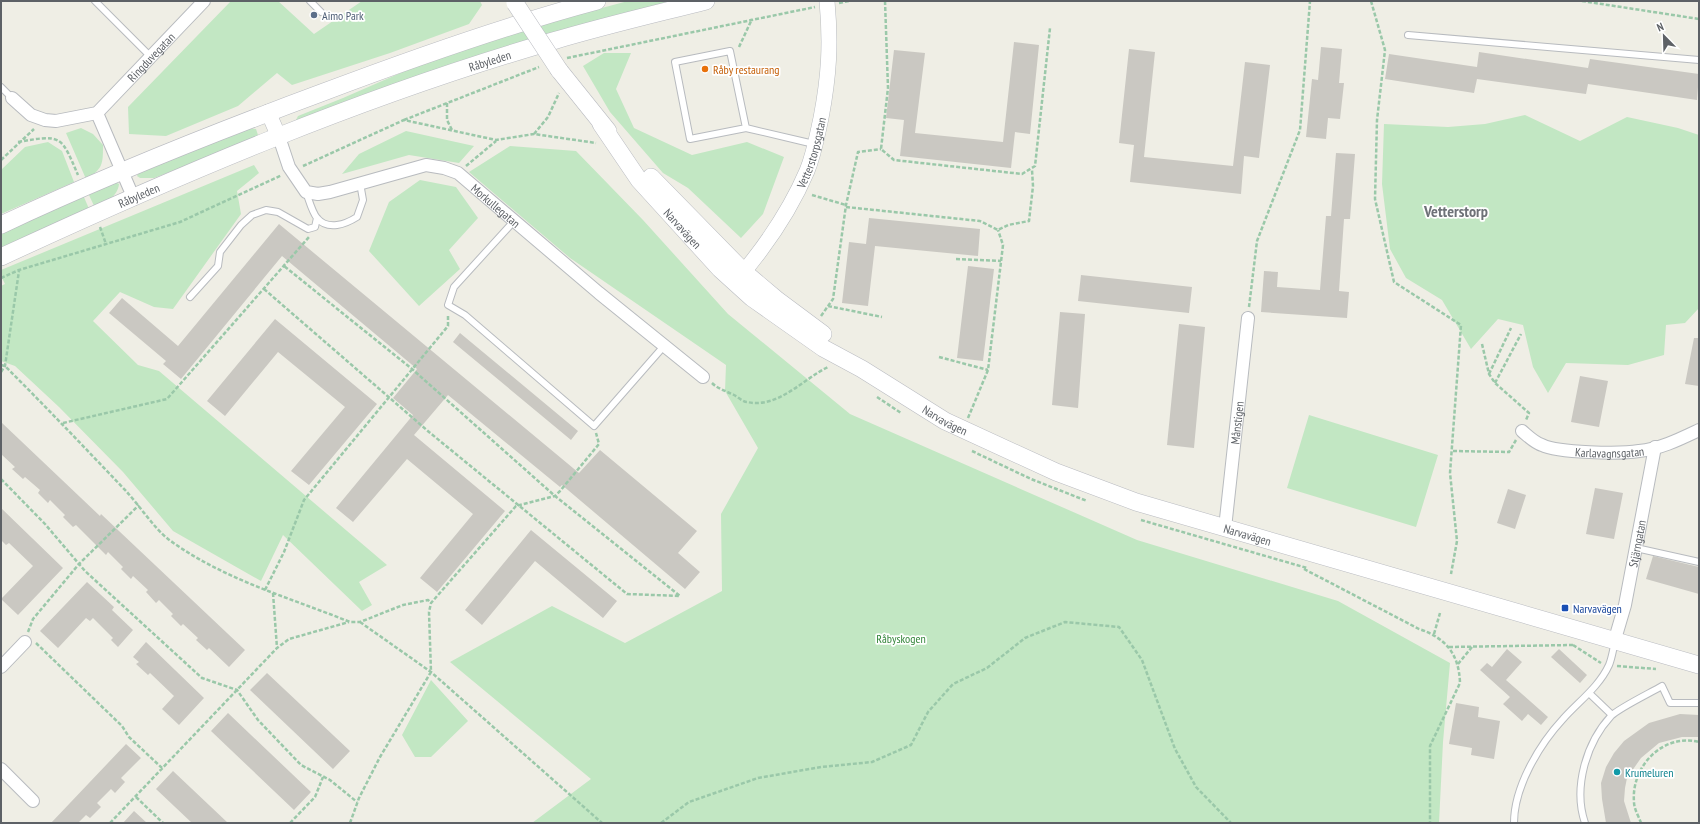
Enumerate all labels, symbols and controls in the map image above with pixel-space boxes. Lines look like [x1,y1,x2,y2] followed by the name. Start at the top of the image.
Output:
[322,8,364,23] place label: Aimo Park
[309,10,319,20] marker: Aimo Park
[1644,16,1684,56] north arrow
[1655,19,1666,34] text: N
[124,29,178,84] street label: Ringduvegatan
[467,47,512,74] street label: Råbyleden
[713,62,780,77] place label: Råby restaurang
[700,64,710,74] marker: Råby restaurang
[792,116,828,191] street label: Vetterstorpsgatan
[116,179,161,210] street label: Råbyleden
[468,180,524,231] street label: Morkullegatan
[1423,201,1488,221] district label: Vetterstorp
[661,205,705,251] street label: Narvavägen
[1227,400,1246,445] street label: Månstigen
[920,402,970,438] street label: Narvavägen
[1575,443,1645,460] street label: Karlavagnsgatan
[1625,519,1649,568] street label: Stjärngatan
[1222,520,1273,548] street label: Narvavägen
[1573,601,1622,616] place label: Narvavägen
[1560,603,1570,613] marker: Narvavägen
[876,631,926,646] park label: Råbyskogen
[1625,765,1673,780] place label: Krumeluren
[1612,767,1622,777] marker: Krumeluren

